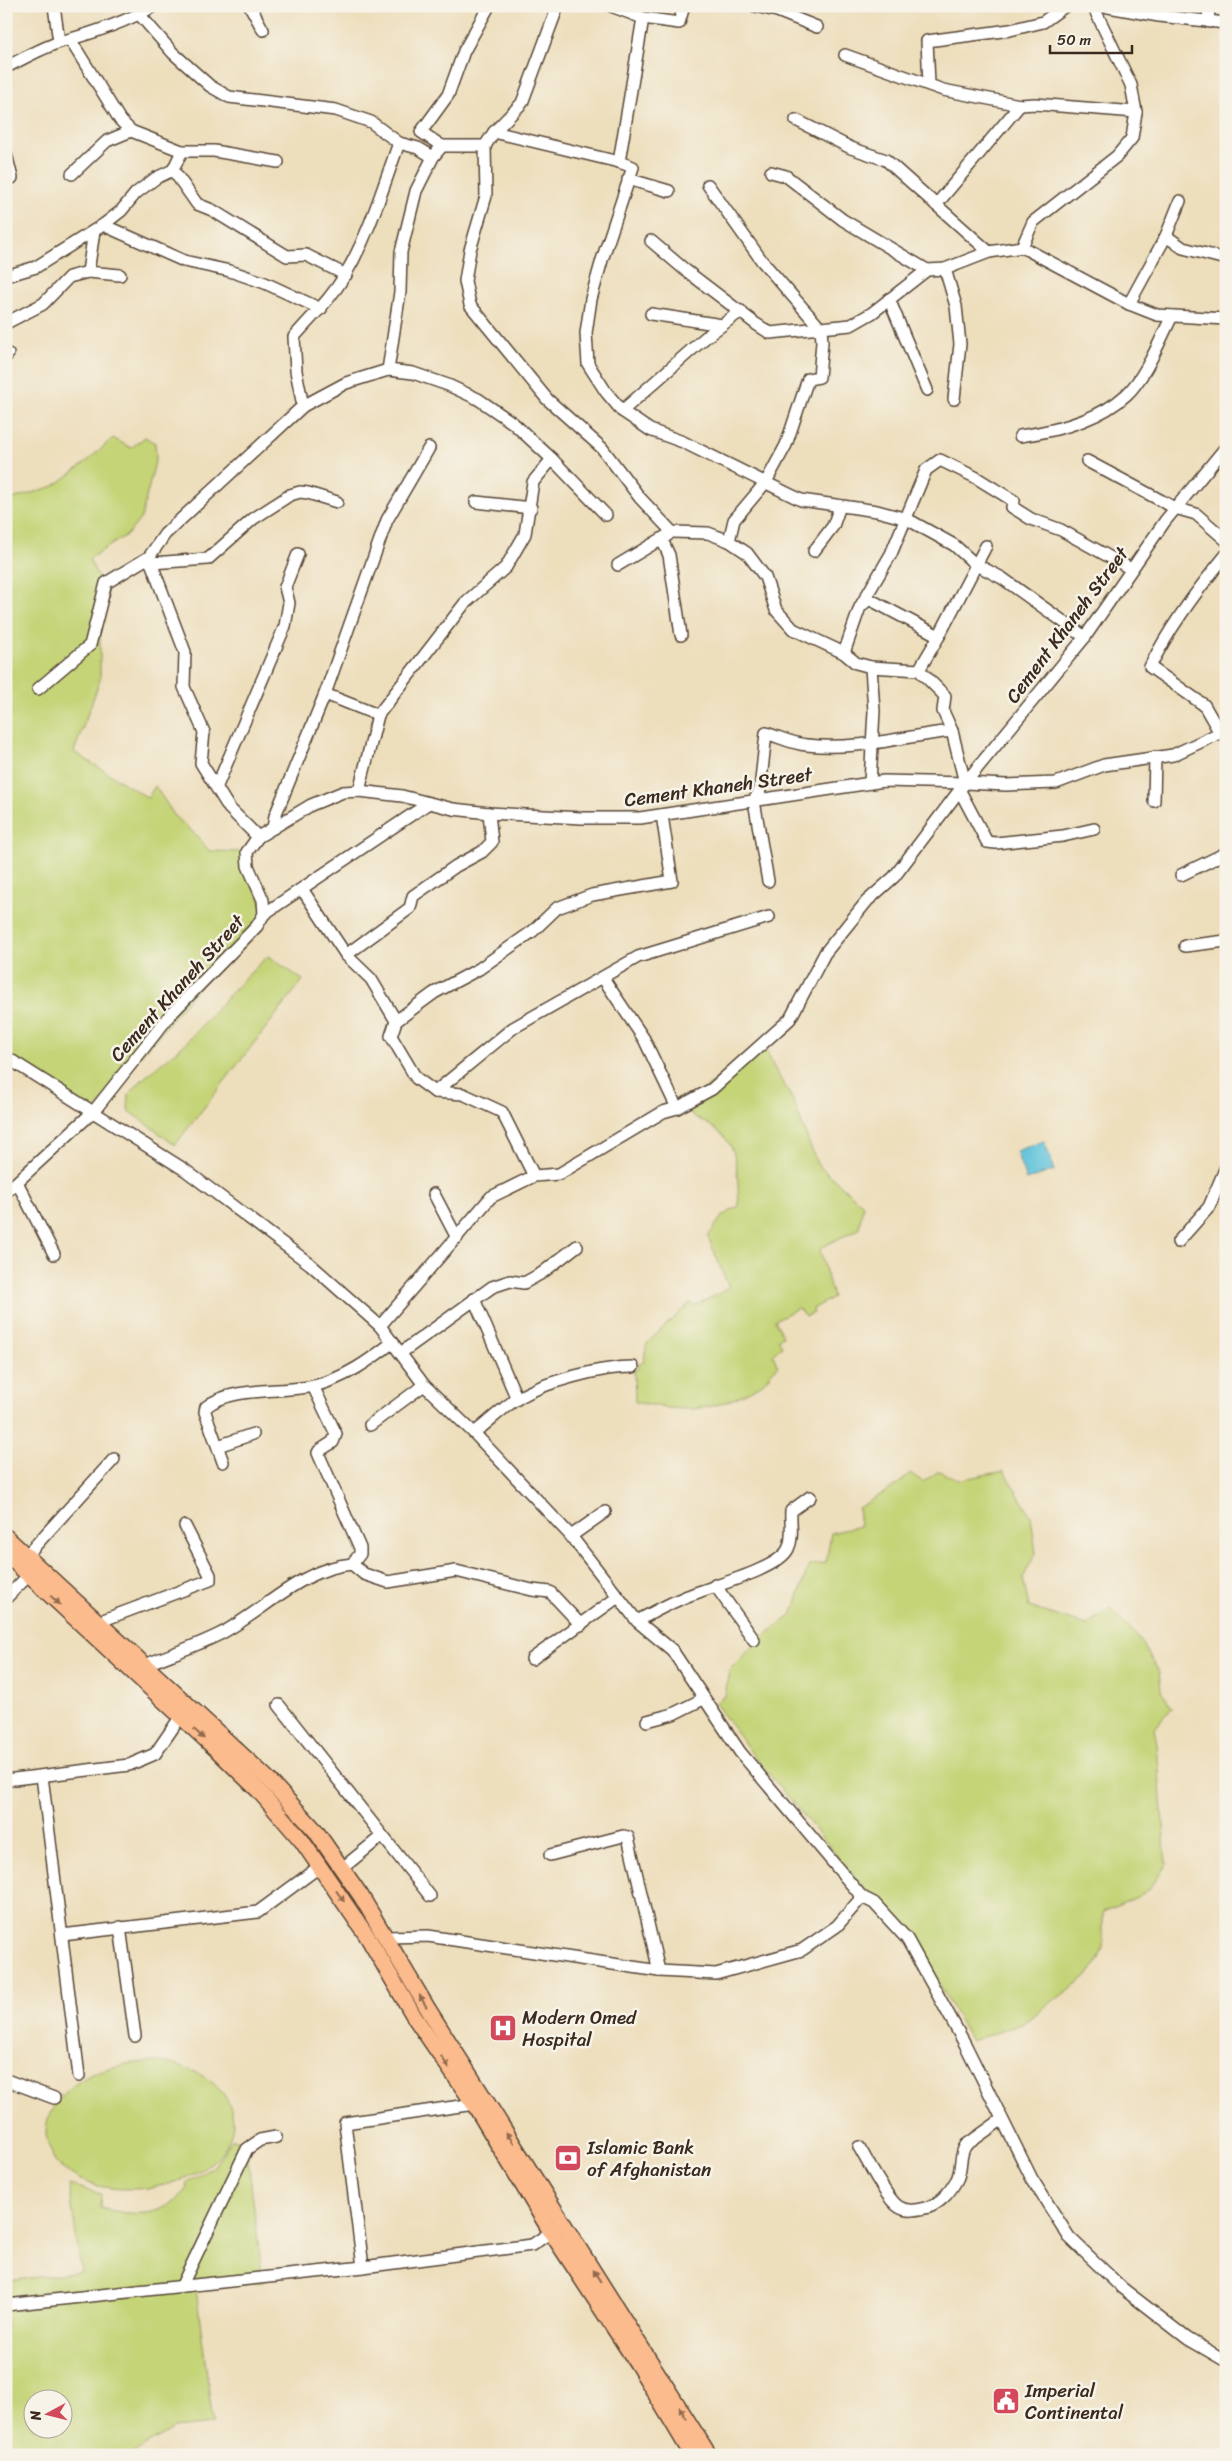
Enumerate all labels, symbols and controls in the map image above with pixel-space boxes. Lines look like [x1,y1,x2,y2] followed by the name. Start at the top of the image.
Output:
[1050,22,1132,54] scale bar
[1057,27,1092,53] text: 50 m
[997,538,1138,711] street label: Cement Khaneh Street
[622,757,815,817] street label: Cement Khaneh Street
[101,906,254,1069] street label: Cement Khaneh Street
[48,1594,60,1606] one-way arrow
[193,1728,205,1740] one-way arrow
[335,1889,345,1903] one-way arrow
[419,1994,428,2008] one-way arrow
[522,2001,637,2056] place label: Modern Omed Hospital
[488,2013,518,2043] hospital icon: Modern Omed Hospital
[440,2056,450,2069] one-way arrow
[586,2131,711,2186] place label: Islamic Bank of Afghanistan
[506,2132,515,2145] one-way arrow
[553,2143,583,2173] bank icon: Islamic Bank of Afghanistan
[593,2269,602,2282] one-way arrow
[1024,2374,1124,2429] place label: Imperial Continental
[991,2386,1021,2416] public building icon: Imperial Continental
[22,2388,72,2438] north arrow
[679,2407,688,2420] one-way arrow
[23,2409,49,2423] text: N

